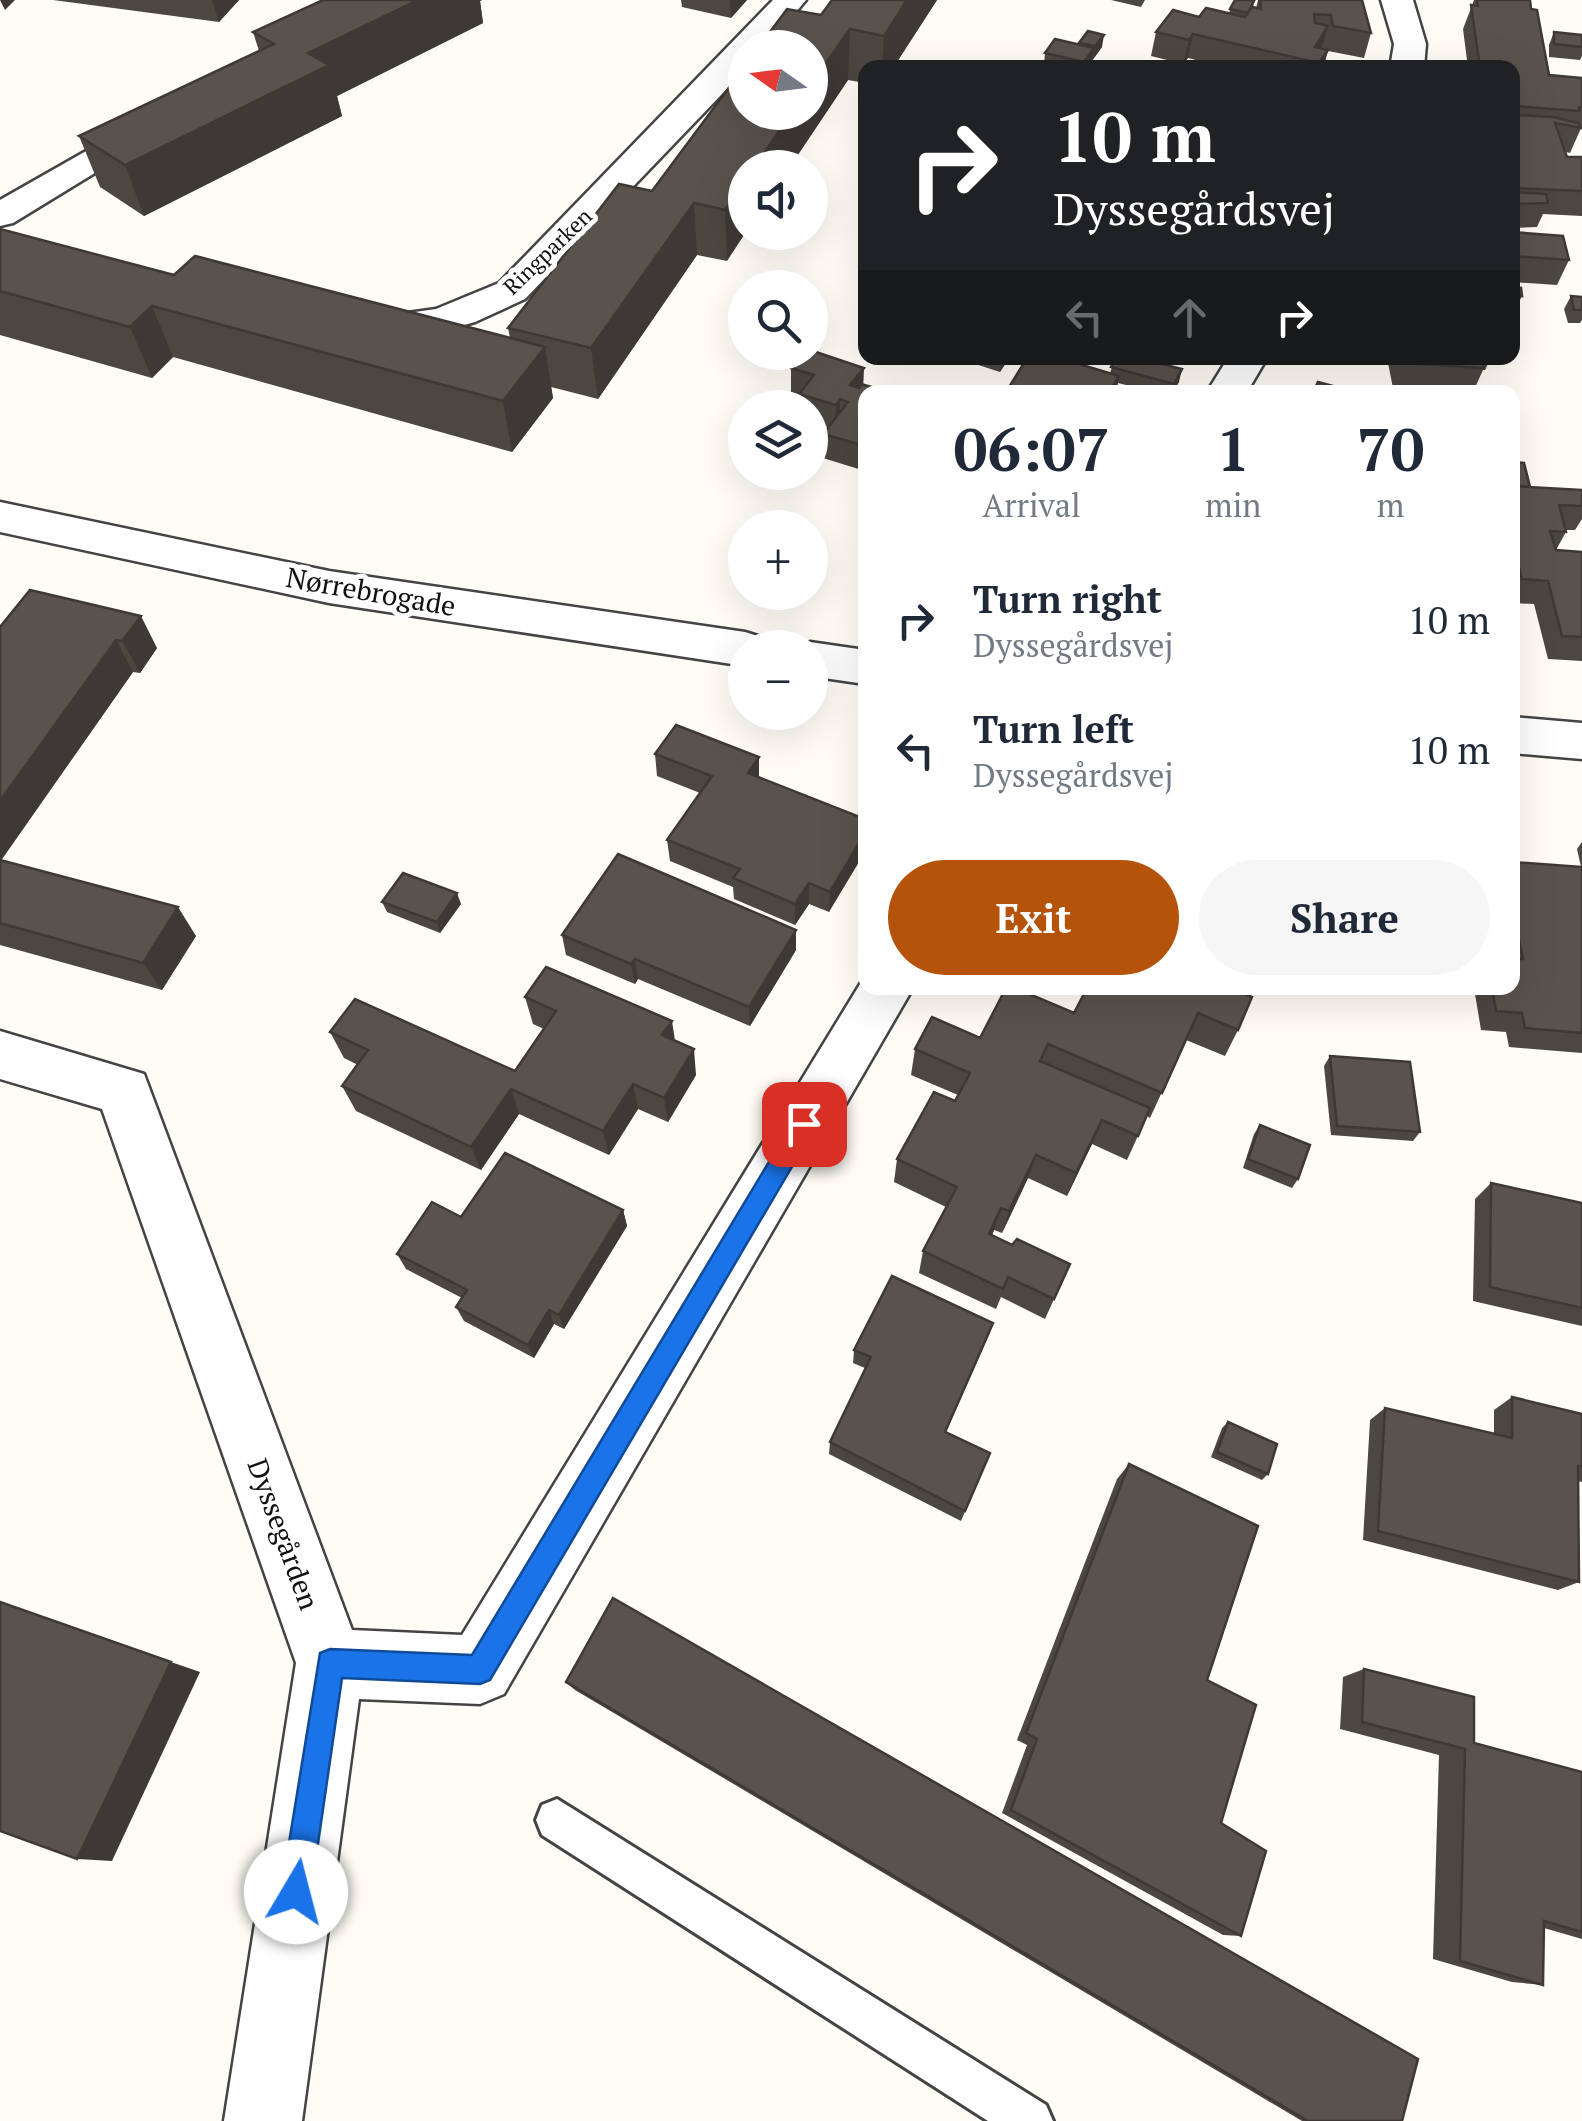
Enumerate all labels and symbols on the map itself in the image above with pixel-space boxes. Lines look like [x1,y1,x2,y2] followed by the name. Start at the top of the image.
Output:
[728,30,828,130] north arrow
[496,201,598,301] street label: Ringparken
[283,558,459,624] street label: Nørrebrogade
[762,1082,847,1167] pin
[240,1453,329,1615] street label: Dyssegården
[244,1840,348,1944] position arrow

